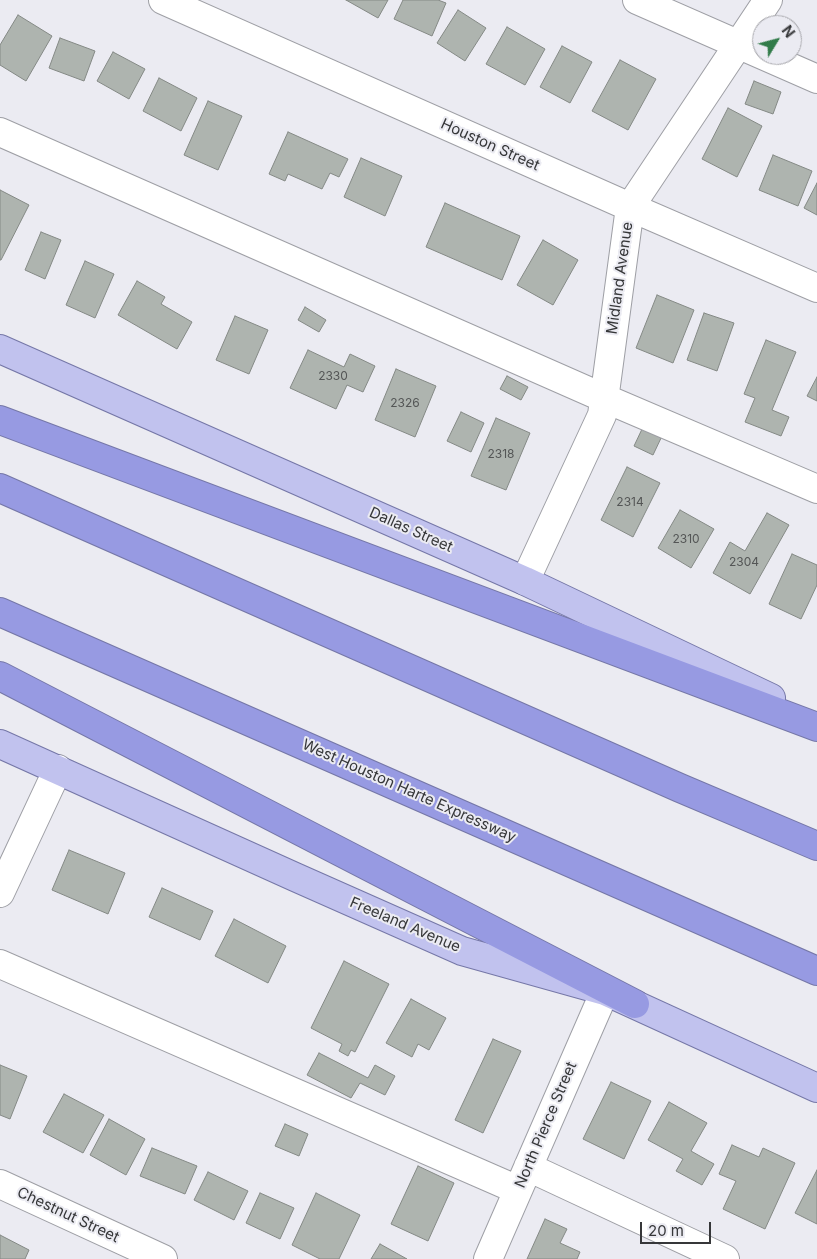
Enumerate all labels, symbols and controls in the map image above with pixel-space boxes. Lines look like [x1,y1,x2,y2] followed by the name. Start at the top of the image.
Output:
[752,15,802,65] north arrow
[779,22,799,41] text: N
[438,115,542,175] street label: Houston Street
[603,221,637,335] street label: Midland Avenue
[318,369,348,383] house number: 2330
[390,396,420,410] house number: 2326
[487,447,515,461] house number: 2318
[616,495,644,509] house number: 2314
[367,504,455,556] street label: Dallas Street
[672,532,700,546] house number: 2310
[729,555,759,569] house number: 2304
[299,736,519,846] street label: West Houston Harte Expressway
[347,894,463,956] street label: Freeland Avenue
[511,1059,581,1191] street label: North Pierce Street
[14,1183,122,1247] street label: Chestnut Street
[642,1212,713,1244] scale bar
[648,1221,684,1240] text: 20 m

